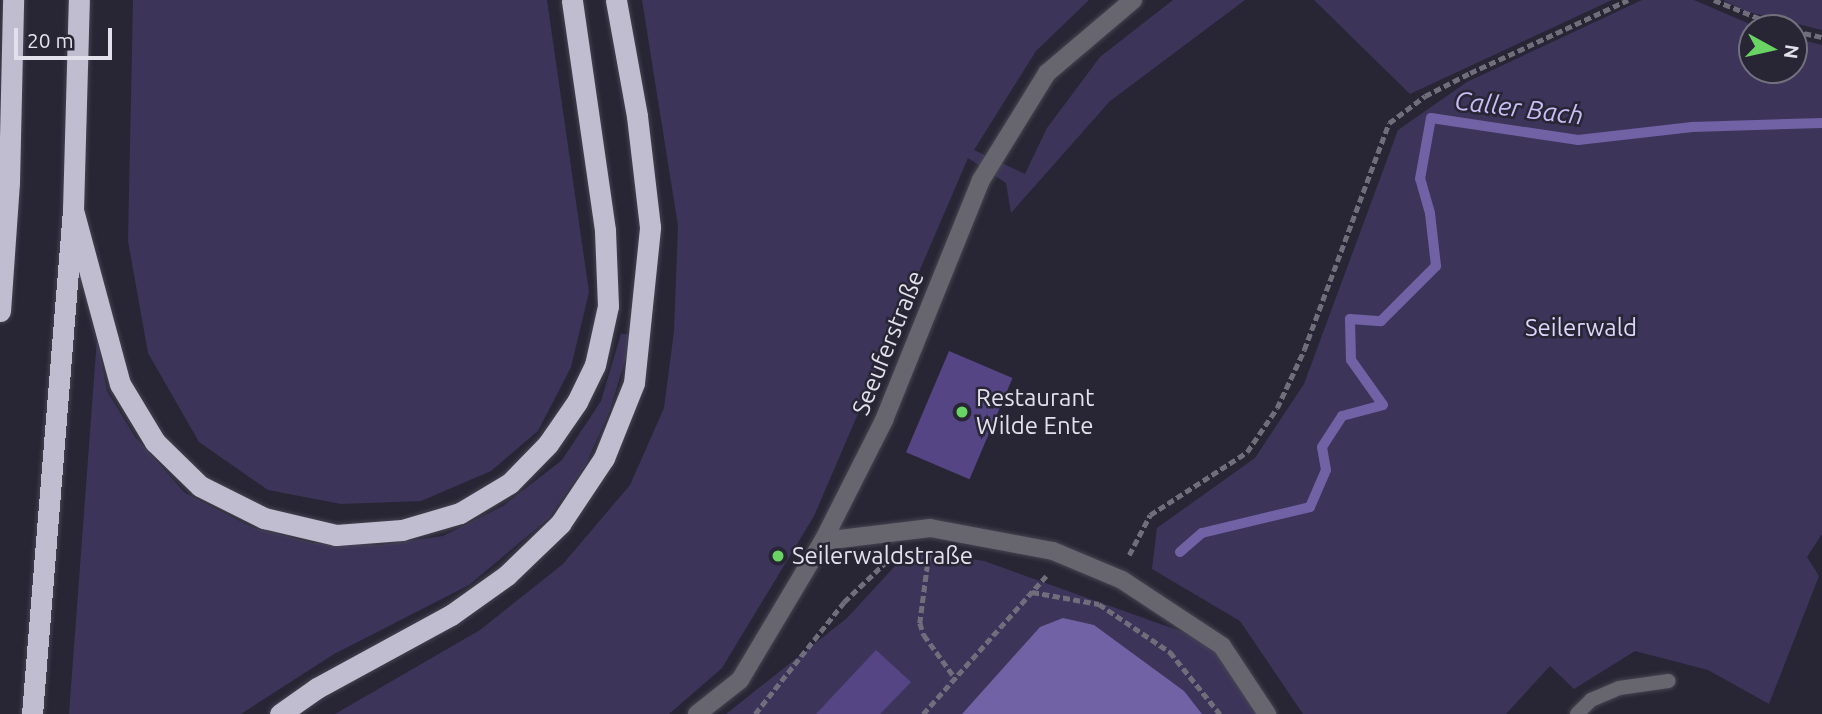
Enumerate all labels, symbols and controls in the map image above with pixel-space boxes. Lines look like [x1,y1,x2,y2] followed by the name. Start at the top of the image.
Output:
[18,14,116,58] scale bar
[1738,14,1808,84] north arrow
[27,28,74,52] text: 20 m
[1780,43,1804,60] text: N
[1453,85,1585,131] water label: Caller Bach
[846,267,930,419] street label: Seeuferstraße
[1525,314,1637,342] park label: Seilerwald
[976,384,1095,440] place label: Restaurant Wilde Ente
[954,404,970,420] marker: Restaurant Wilde Ente
[792,542,973,570] place label: Seilerwaldstraße
[770,548,786,564] marker: Seilerwaldstraße

